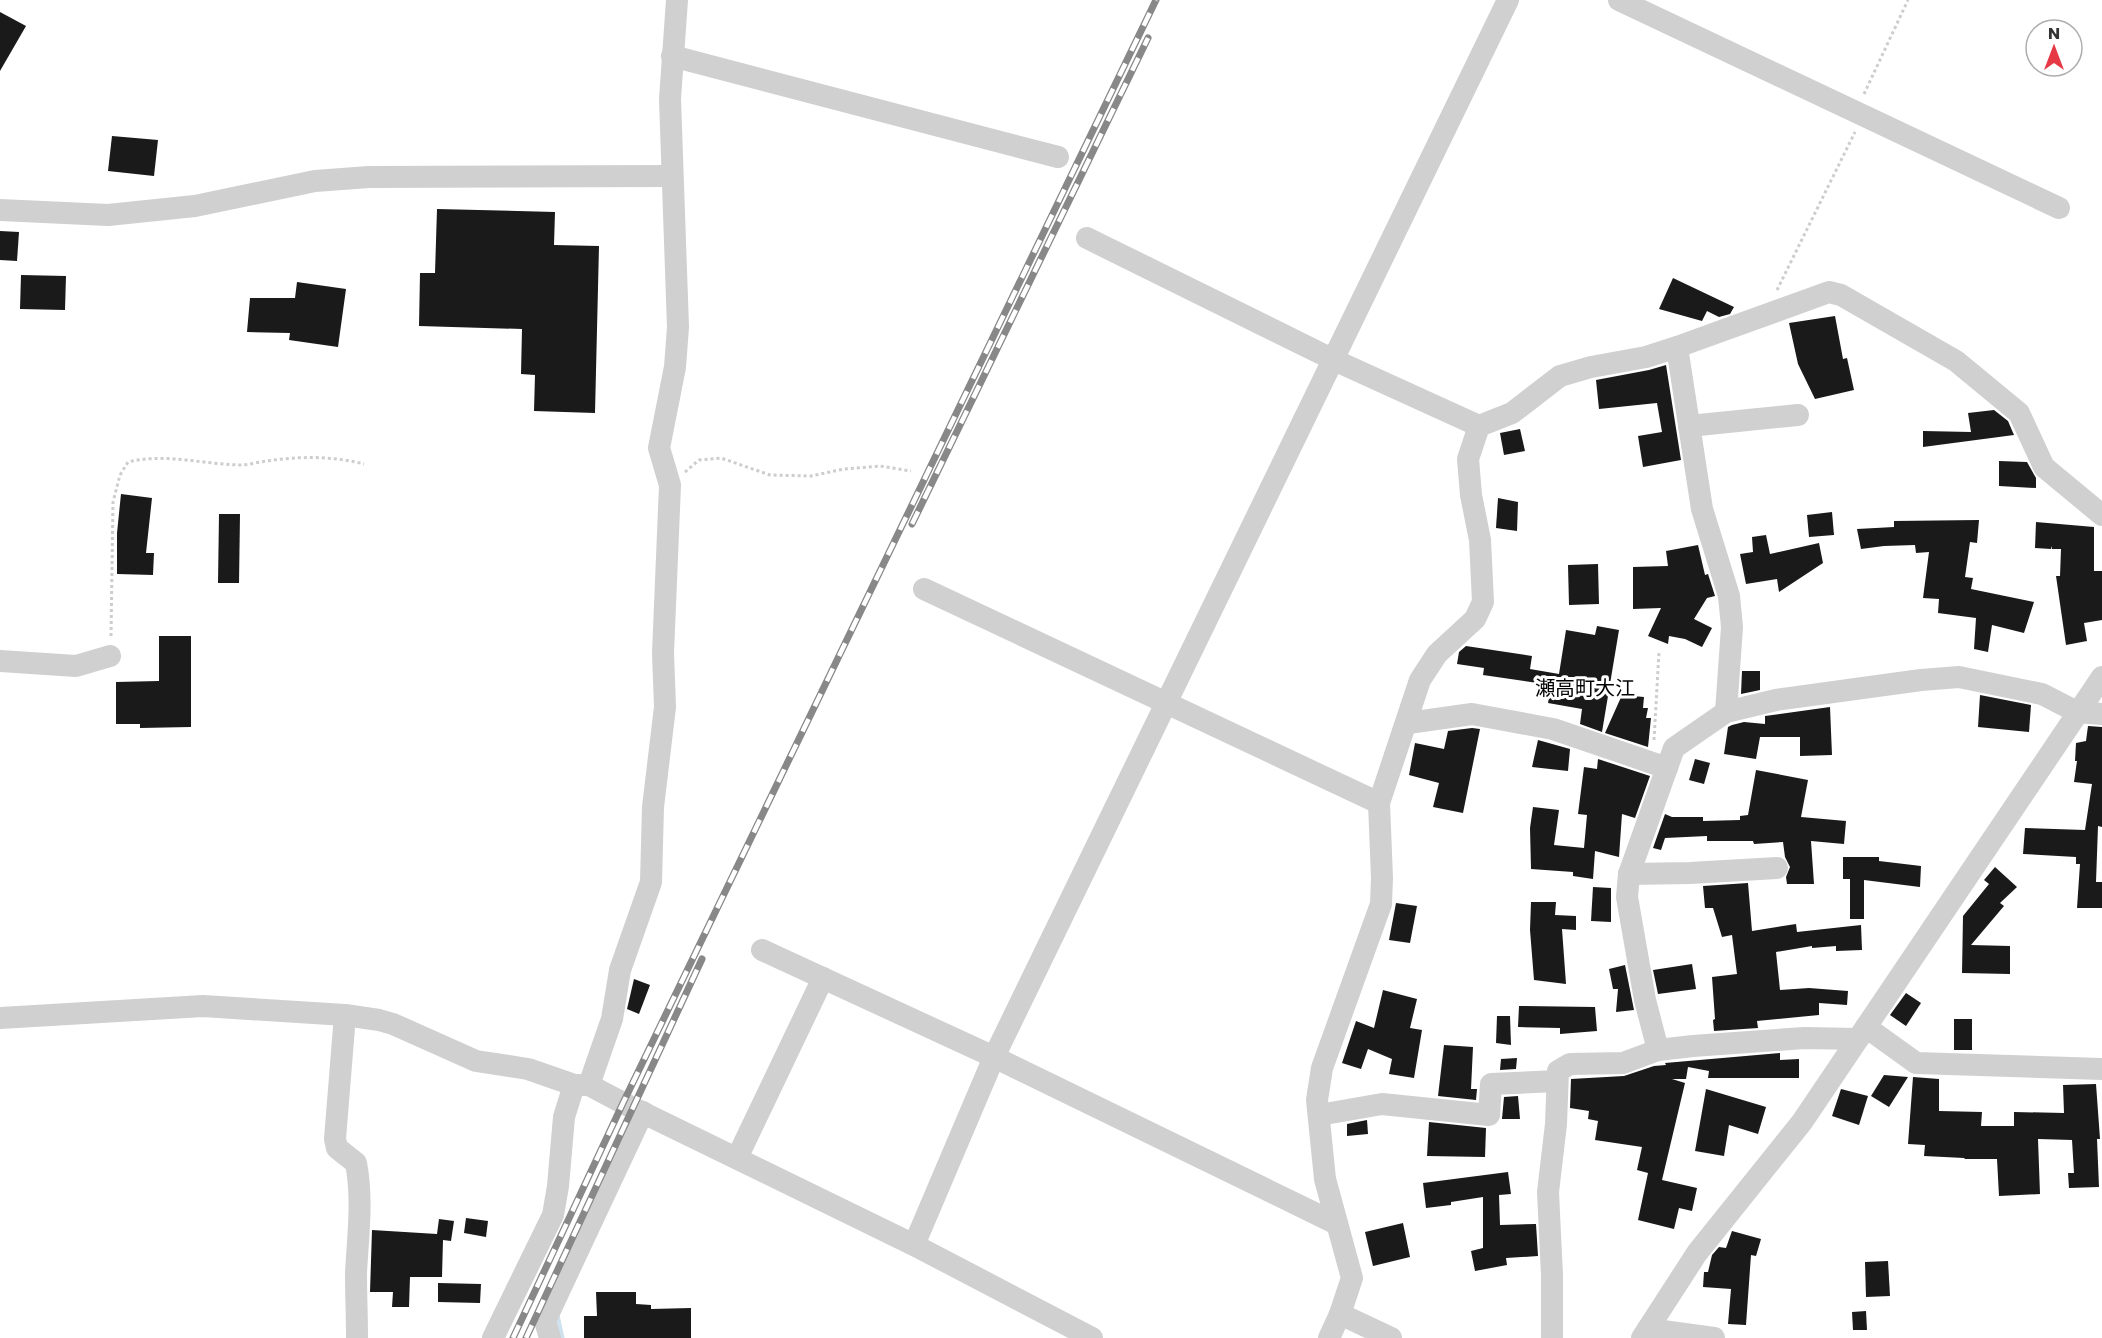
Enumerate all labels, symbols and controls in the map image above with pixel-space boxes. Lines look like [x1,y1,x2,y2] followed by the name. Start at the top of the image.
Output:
[2024,18,2084,78] north arrow
[2048,22,2060,45] text: N
[1535,674,1635,702] district label: 瀬高町大江

